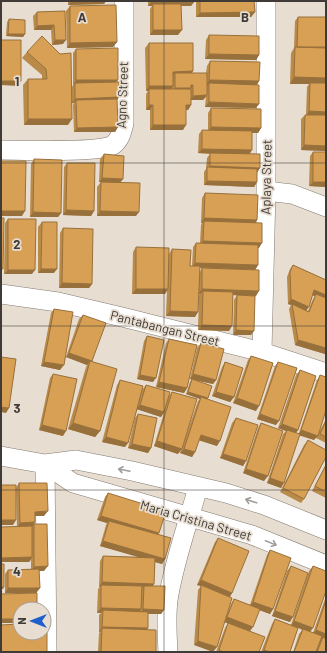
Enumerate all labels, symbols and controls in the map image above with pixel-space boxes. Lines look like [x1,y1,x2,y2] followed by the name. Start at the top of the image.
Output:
[78,9,87,25] text: A
[241,9,249,25] text: B
[113,61,131,129] street label: Agno Street
[15,73,19,89] text: 1
[257,139,275,215] street label: Aplaya Street
[13,236,21,252] text: 2
[109,307,221,349] street label: Pantabangan Street
[13,400,21,416] text: 3
[118,465,131,473] one-way arrow
[138,496,254,544] street label: Maria Cristina Street
[244,497,257,504] one-way arrow
[264,540,276,547] one-way arrow
[13,563,21,579] text: 4
[12,601,52,641] north arrow
[15,617,28,625] text: N

